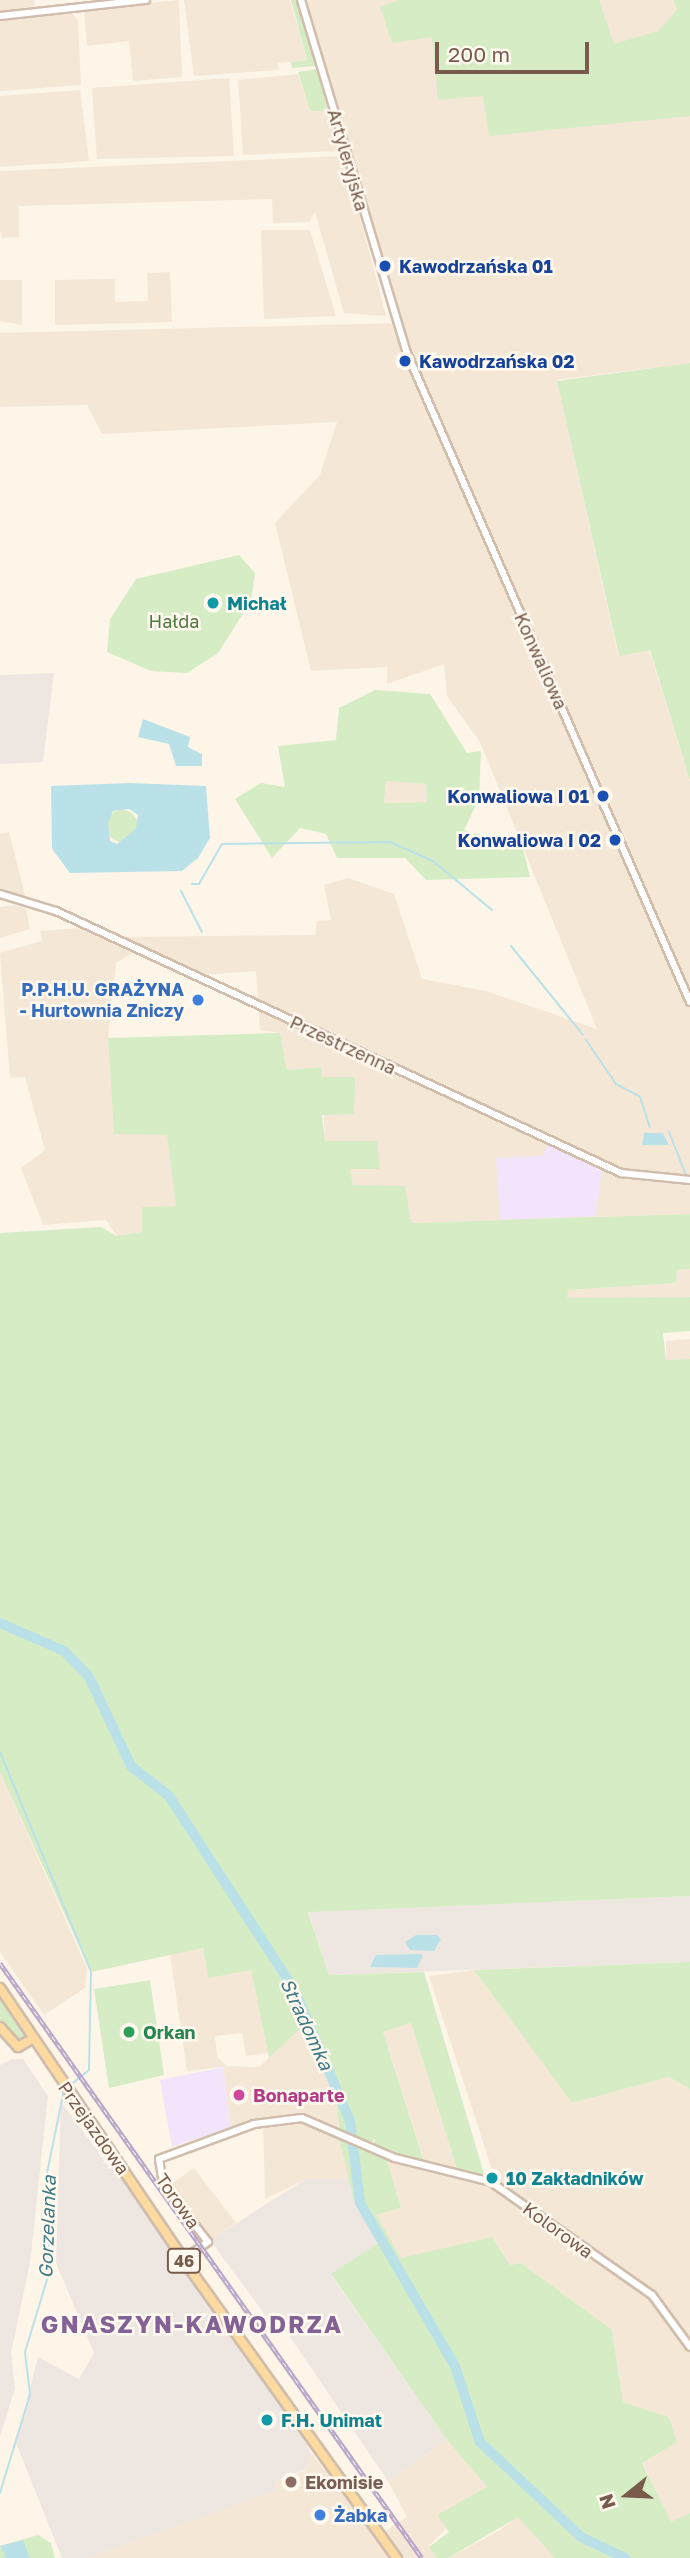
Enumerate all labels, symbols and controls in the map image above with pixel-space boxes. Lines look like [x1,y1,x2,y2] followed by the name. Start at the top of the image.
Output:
[438,28,592,72] scale bar
[448,41,510,67] text: 200 m
[323,106,373,214] street label: Artyleryjska
[399,255,553,277] place label: Kawodrzańska 01
[377,258,393,274] marker: Kawodrzańska 01
[419,350,575,372] place label: Kawodrzańska 02
[397,353,413,369] marker: Kawodrzańska 02
[227,592,286,614] place label: Michał
[205,595,221,611] marker: Michał
[510,609,572,713] street label: Konwaliowa
[148,610,200,632] park label: Hałda
[447,785,589,807] place label: Konwaliowa I 01
[595,788,611,804] marker: Konwaliowa I 01
[457,829,601,851] place label: Konwaliowa I 02
[607,832,623,848] marker: Konwaliowa I 02
[20,979,184,1021] place label: P.P.H.U. GRAŻYNA - Hurtownia Zniczy
[190,992,206,1008] marker: P.P.H.U. GRAŻYNA - Hurtownia Zniczy
[287,1011,399,1079] street label: Przestrzenna
[276,1975,338,2073] water label: Stradomka
[143,2021,195,2043] place label: Orkan
[121,2024,137,2040] marker: Orkan
[54,2077,134,2179] street label: Przejazdowa
[253,2084,345,2106] place label: Bonaparte
[231,2087,247,2103] marker: Bonaparte
[506,2167,643,2189] place label: 10 Zakładników
[151,2169,205,2233] street label: Torowa
[484,2170,500,2186] marker: 10 Zakładników
[34,2175,60,2279] water label: Gorzelanka
[519,2197,597,2263] street label: Kolorowa
[166,2248,202,2274] road number: 46
[43,2310,341,2338] district label: GNASZYN-KAWODRZA
[281,2409,382,2431] place label: F.H. Unimat
[259,2412,275,2428] marker: F.H. Unimat
[592,2460,662,2530] north arrow
[305,2471,383,2493] place label: Ekomisie
[283,2474,299,2490] marker: Ekomisie
[593,2491,620,2512] text: N
[334,2504,388,2526] place label: Żabka
[312,2507,328,2523] marker: Żabka

